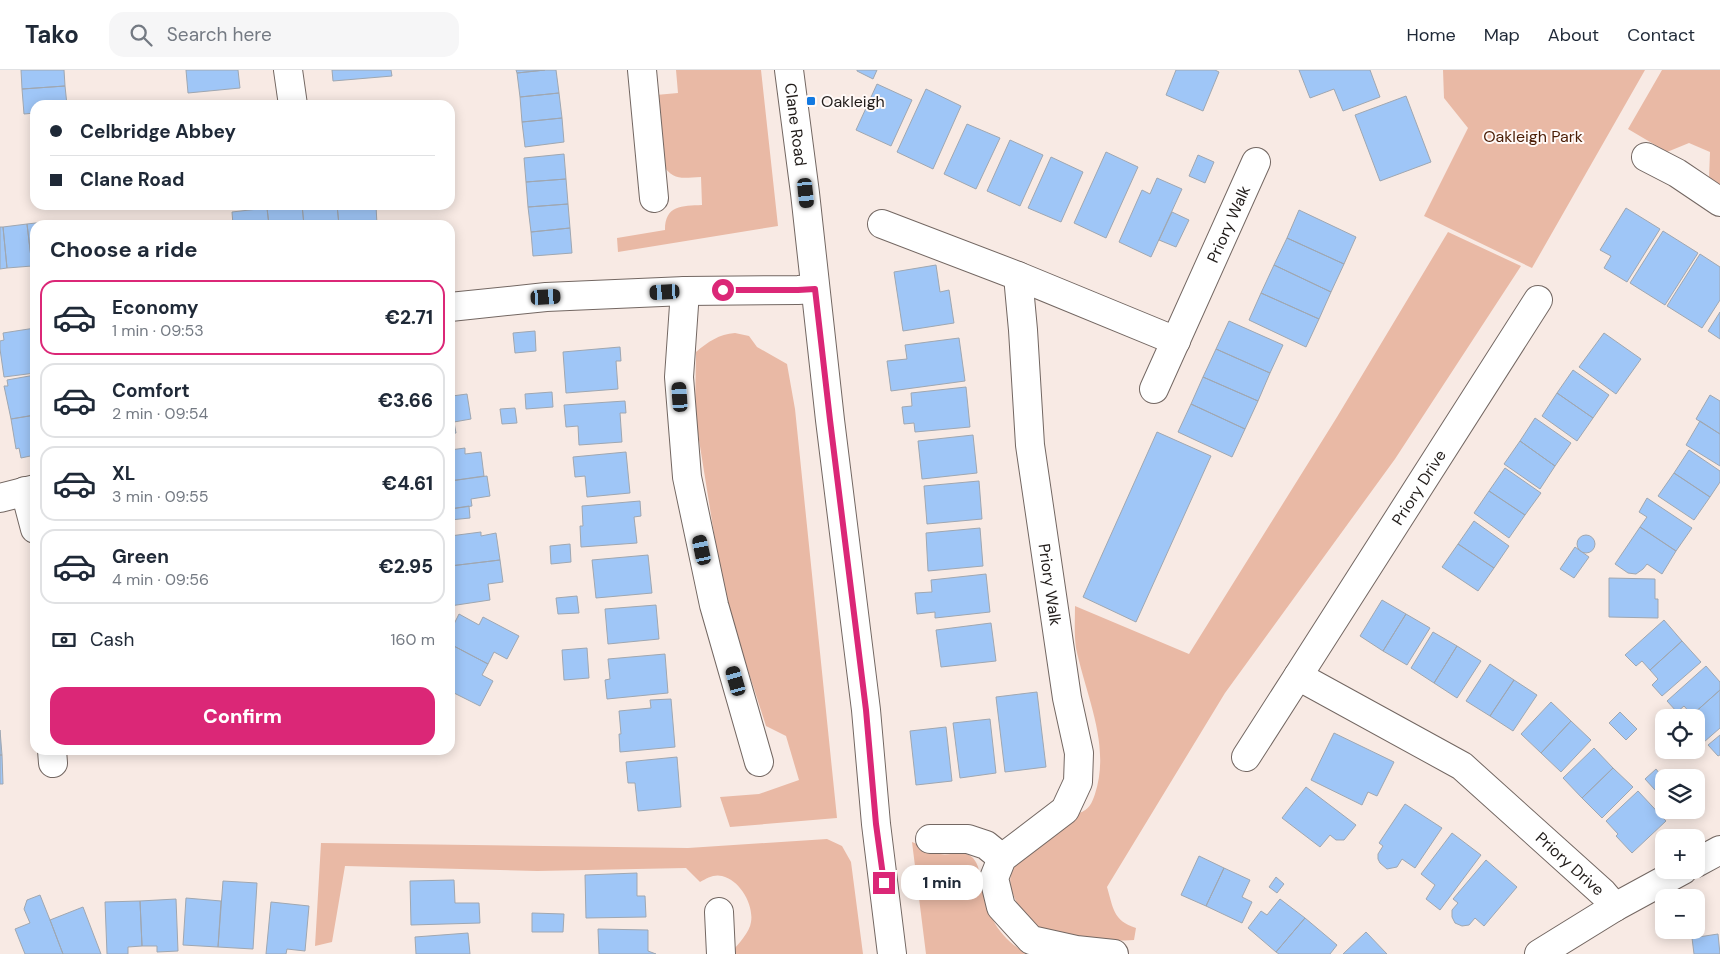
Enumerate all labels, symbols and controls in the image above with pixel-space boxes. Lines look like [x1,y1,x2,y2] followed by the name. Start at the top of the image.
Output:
[109,12,459,57] search box
[25,19,79,50] text: Tako
[127,21,155,49] icon: search
[167,22,272,47] text: Search here
[1406,23,1456,47] text: Home
[1484,23,1520,47] text: Map
[1548,23,1599,47] text: About
[1627,23,1695,47] text: Contact
[780,82,812,167] street label: Clane Road
[821,91,885,112] place label: Oakleigh
[805,95,817,107] marker: Oakleigh
[80,119,236,144] text: Celbridge Abbey
[1483,126,1583,147] park label: Oakleigh Park
[80,167,184,192] text: Clane Road
[796,177,815,209] car
[1202,182,1255,266] street label: Priory Walk
[50,235,198,264] text: Choose a ride
[712,279,734,301] route start
[649,284,680,300] car
[530,289,561,305] car
[52,295,97,340] icon: car
[112,295,199,320] text: Economy
[385,305,433,330] text: €2.71
[112,320,204,341] text: 1 min · 09:53
[52,378,97,423] icon: car
[112,378,190,403] text: Comfort
[671,382,688,412] car
[378,388,433,413] text: €3.66
[112,403,208,424] text: 2 min · 09:54
[1387,445,1450,529] street label: Priory Drive
[52,461,97,506] icon: car
[112,461,135,486] text: XL
[382,471,433,496] text: €4.61
[112,486,208,507] text: 3 min · 09:55
[691,534,712,566] car
[1034,542,1067,627] street label: Priory Walk
[52,544,97,589] icon: car
[112,544,169,569] text: Green
[379,554,433,579] text: €2.95
[112,569,209,590] text: 4 min · 09:56
[50,626,78,654] icon: cash
[90,627,134,652] text: Cash
[391,629,435,650] text: 160 m
[724,665,747,697] car
[50,687,435,745] button: Confirm
[1655,709,1705,939] map controls
[1655,709,1705,759] button: locate
[1655,769,1705,819] button: layers
[1531,827,1609,900] street label: Priory Drive
[1655,829,1705,879] button: +
[902,866,984,900] callout: 1 min
[873,872,895,894] route end
[922,872,962,893] text: 1 min
[1655,889,1705,939] button: −

